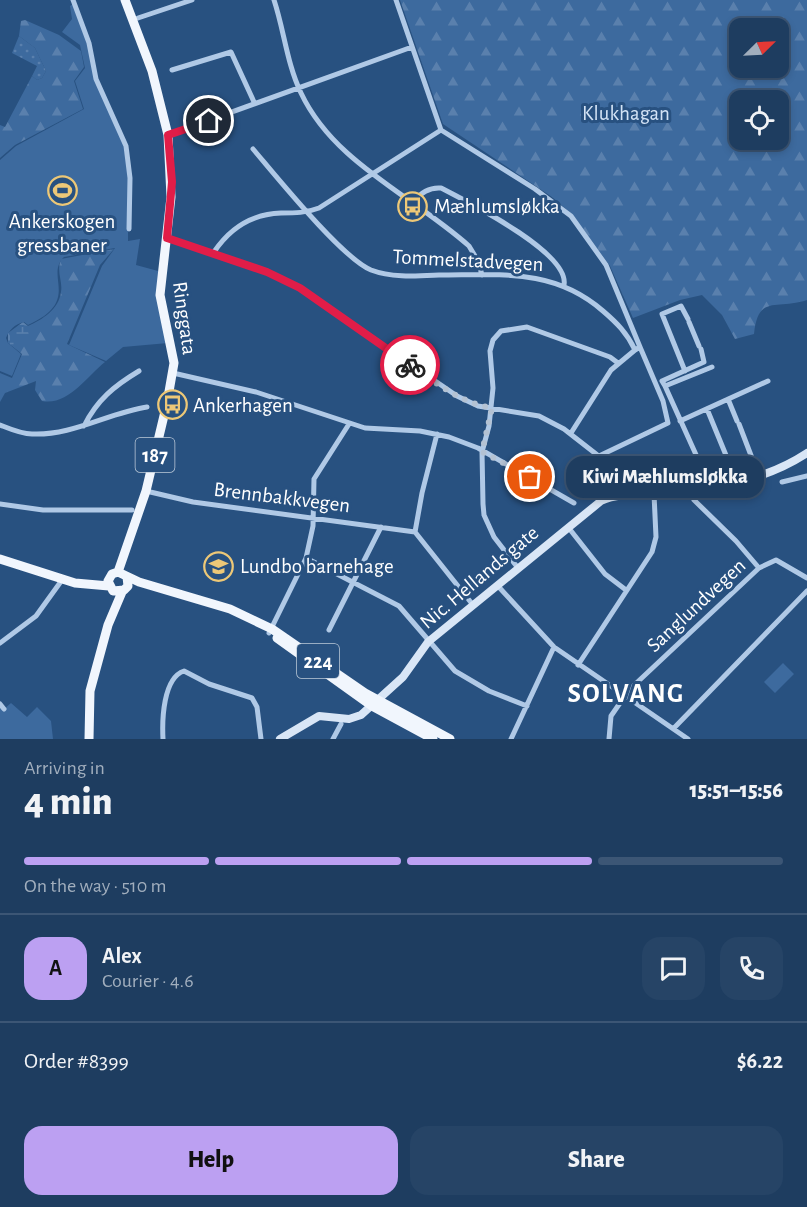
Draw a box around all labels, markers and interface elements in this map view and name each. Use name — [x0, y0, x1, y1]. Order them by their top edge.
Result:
north arrow — [729, 18, 789, 78]
map controls — [729, 18, 789, 150]
button: locate — [729, 90, 789, 150]
pin — [183, 95, 234, 146]
park label: Klukhagan — [582, 103, 670, 124]
icon: home — [192, 104, 225, 137]
sports icon: Ankerskogen gressbaner — [46, 174, 78, 206]
bus stop icon: Mæhlumsløkka — [397, 190, 429, 222]
place label: Mæhlumsløkka — [434, 196, 560, 217]
place label: Ankerskogen gressbaner — [9, 211, 115, 256]
street label: Tommelstadvegen — [392, 246, 544, 275]
street label: Ringgata — [169, 280, 200, 356]
courier — [380, 335, 440, 395]
icon: bike — [394, 349, 427, 382]
bus stop icon: Ankerhagen — [156, 389, 188, 421]
place label: Ankerhagen — [193, 395, 293, 416]
road number: 187 — [136, 438, 174, 472]
pin — [504, 451, 555, 502]
callout: Kiwi Mæhlumsløkka — [566, 456, 764, 498]
icon: bag — [513, 460, 546, 493]
text: Kiwi Mæhlumsløkka — [582, 467, 748, 487]
street label: Brennbakkvegen — [212, 479, 351, 516]
street label: Nic. Hellands gate — [416, 522, 543, 633]
school or university icon: Lundbo barnehage — [203, 550, 235, 582]
street label: Sanglundvegen — [643, 555, 750, 656]
place label: Lundbo barnehage — [240, 556, 394, 577]
road number: 224 — [297, 644, 339, 678]
district label: SOLVANG — [567, 680, 685, 707]
text: Arriving in — [24, 758, 105, 778]
text: 15:51–15:56 — [689, 779, 783, 801]
text: 4 min — [24, 783, 113, 822]
text: On the way · 510 m — [24, 876, 167, 896]
button: chat — [642, 937, 705, 1000]
button: phone — [720, 937, 783, 1000]
text: Alex — [102, 945, 142, 967]
text: A — [49, 957, 62, 979]
text: Courier · 4.6 — [102, 971, 194, 991]
text: Order #8399 — [24, 1050, 129, 1072]
text: $6.22 — [737, 1050, 783, 1072]
button: Help — [24, 1126, 398, 1195]
button: Share — [410, 1126, 783, 1195]

